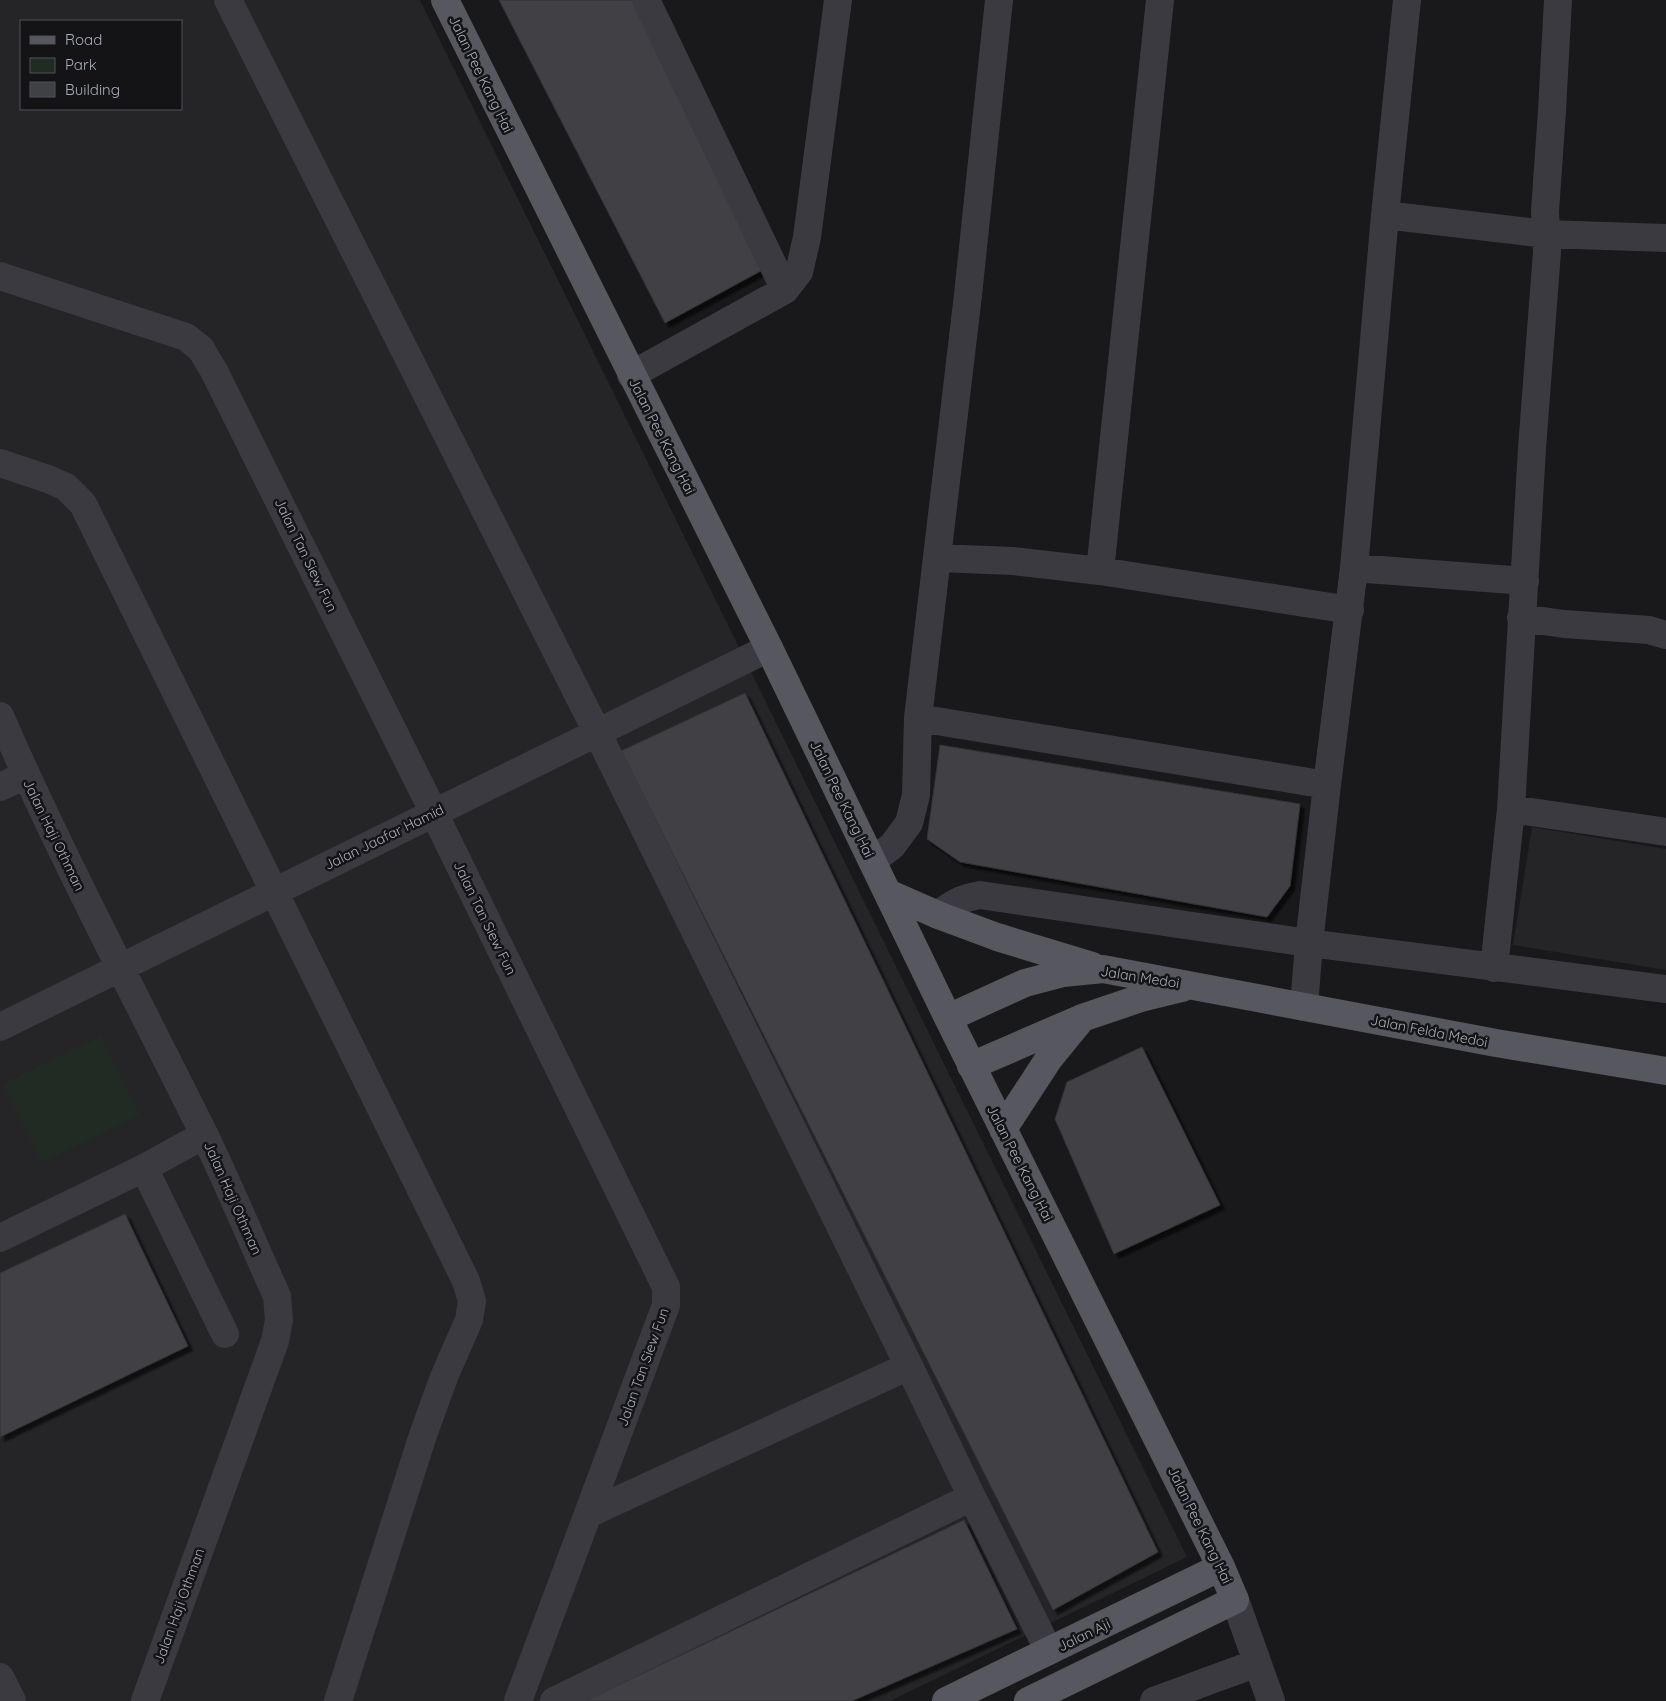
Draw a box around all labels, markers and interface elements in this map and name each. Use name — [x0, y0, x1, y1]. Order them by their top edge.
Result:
street label: Jalan Pee Kang Hai — [445, 12, 517, 136]
legend — [20, 20, 182, 110]
text: Road — [65, 30, 102, 49]
text: Park — [65, 55, 97, 74]
text: Building — [65, 80, 120, 99]
street label: Jalan Pee Kang Hai — [625, 375, 699, 497]
street label: Jalan Tan Siew Fun — [271, 495, 341, 615]
street label: Jalan Pee Kang Hai — [806, 737, 878, 861]
street label: Jalan Haji Othman — [19, 776, 89, 894]
street label: Jalan Jaafar Hamid — [321, 800, 447, 874]
street label: Jalan Tan Siew Fun — [450, 858, 520, 978]
street label: Jalan Medoi — [1099, 962, 1181, 992]
street label: Jalan Felda Medoi — [1369, 1011, 1489, 1051]
street label: Jalan Pee Kang Hai — [983, 1102, 1057, 1224]
street label: Jalan Haji Othman — [200, 1139, 266, 1257]
street label: Jalan Tan Siew Fun — [613, 1305, 673, 1429]
street label: Jalan Pee Kang Hai — [1164, 1463, 1236, 1587]
street label: Jalan Haji Othman — [150, 1546, 208, 1666]
street label: Jalan Aji — [1055, 1615, 1113, 1655]

